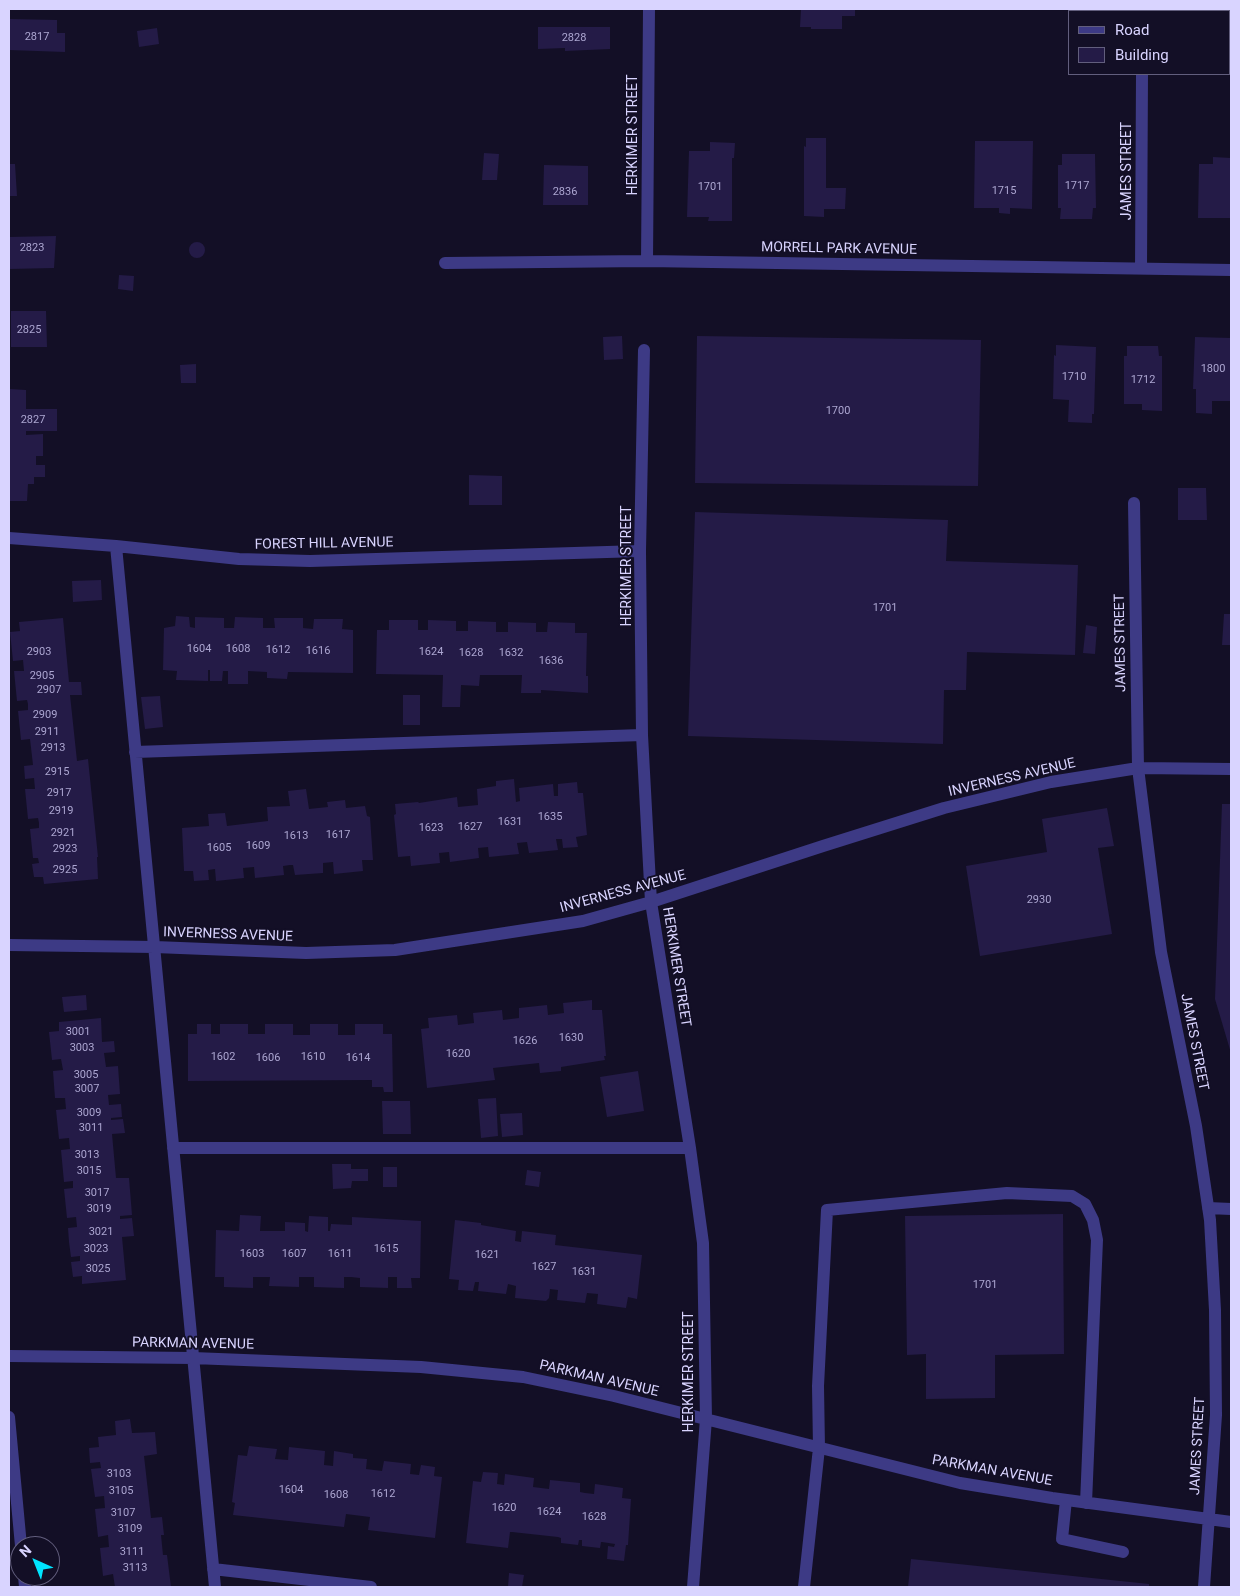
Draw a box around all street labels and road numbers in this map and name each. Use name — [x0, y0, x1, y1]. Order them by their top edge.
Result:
street label: HERKIMER STREET — [625, 74, 641, 196]
street label: JAMES STREET — [1119, 122, 1135, 220]
street label: MORRELL PARK AVENUE — [761, 239, 917, 259]
street label: HERKIMER STREET — [619, 505, 635, 627]
street label: FOREST HILL AVENUE — [254, 534, 394, 554]
street label: JAMES STREET — [1112, 594, 1130, 692]
street label: INVERNESS AVENUE — [947, 755, 1077, 801]
street label: INVERNESS AVENUE — [558, 867, 688, 917]
street label: HERKIMER STREET — [658, 906, 694, 1028]
street label: INVERNESS AVENUE — [163, 924, 293, 946]
street label: JAMES STREET — [1176, 992, 1212, 1092]
street label: HERKIMER STREET — [681, 1311, 697, 1433]
street label: PARKMAN AVENUE — [132, 1335, 254, 1353]
street label: PARKMAN AVENUE — [538, 1357, 660, 1401]
street label: JAMES STREET — [1187, 1396, 1209, 1496]
street label: PARKMAN AVENUE — [931, 1452, 1053, 1490]

